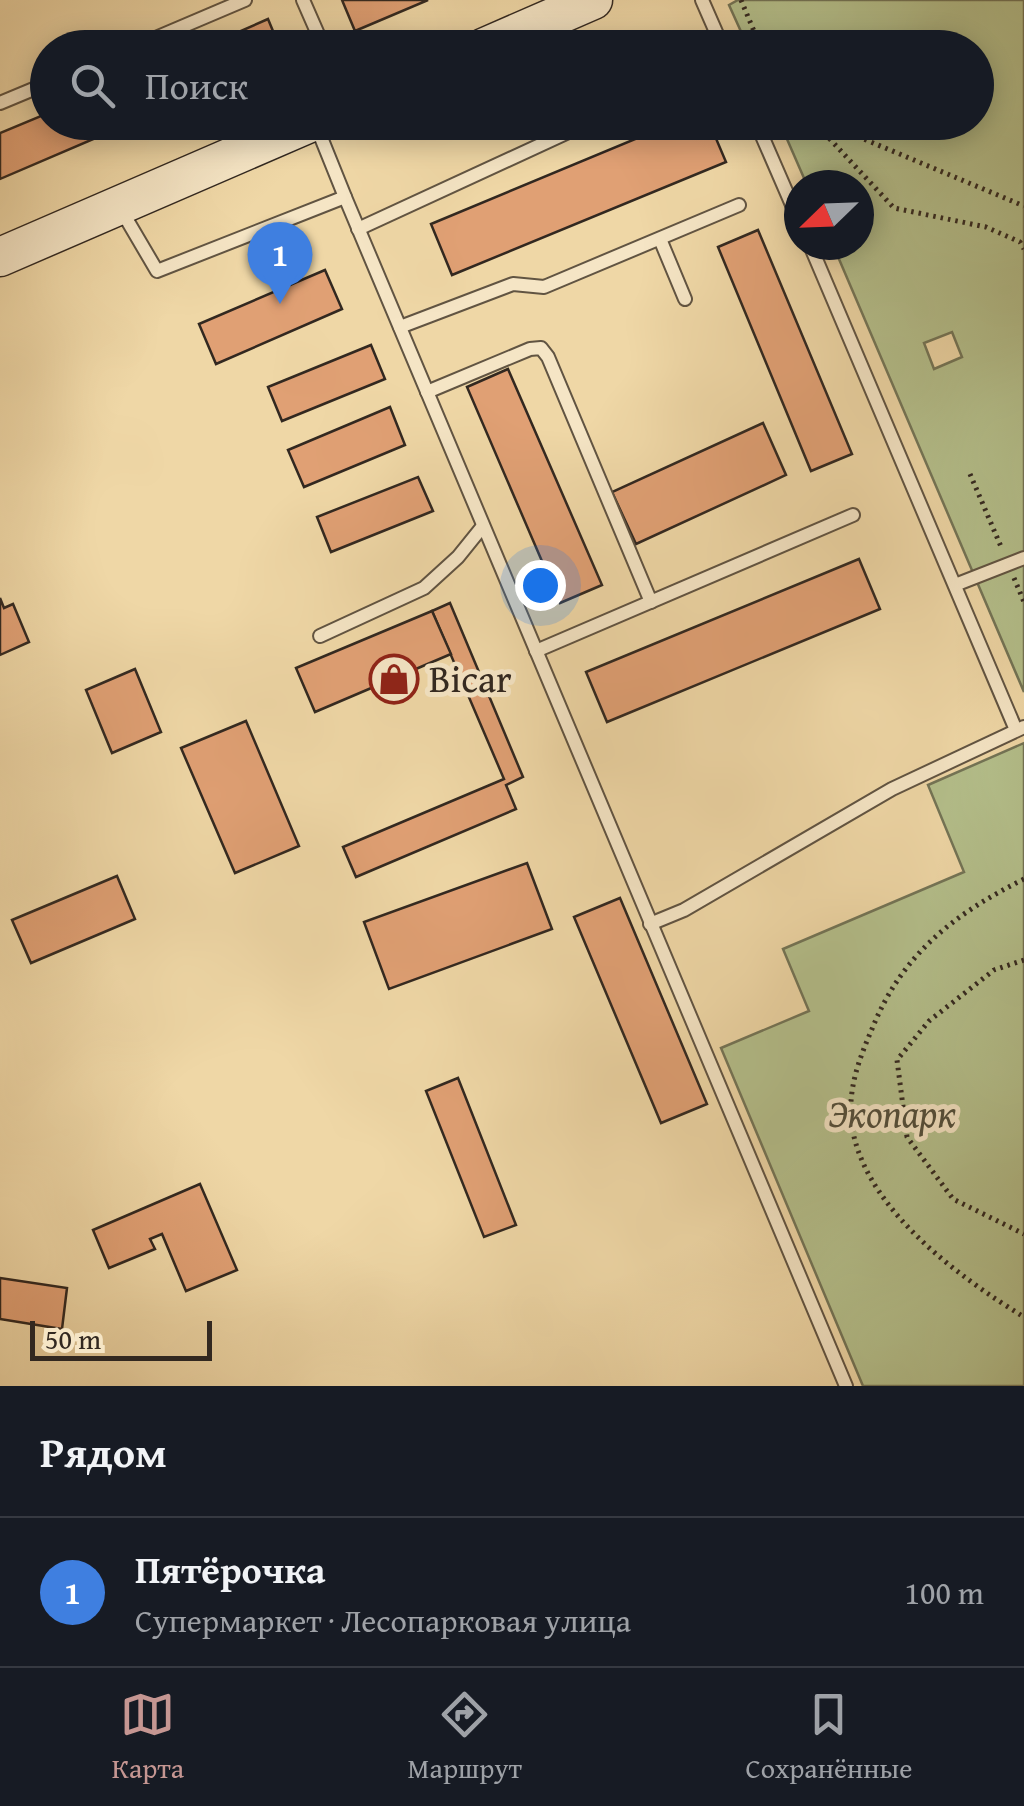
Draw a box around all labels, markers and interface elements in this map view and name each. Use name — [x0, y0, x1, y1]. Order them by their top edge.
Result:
search box — [30, 30, 994, 140]
text: Поиск — [145, 57, 248, 113]
icon: search — [65, 58, 120, 113]
north arrow — [784, 170, 874, 260]
pin: 1 — [248, 222, 312, 304]
your location — [515, 560, 566, 611]
place label: Bicar — [429, 650, 512, 706]
shop icon: Bicar — [368, 653, 420, 705]
park label: Экопарк — [828, 1085, 956, 1141]
scale bar — [30, 1316, 212, 1360]
text: 50 m — [45, 1318, 101, 1359]
text: Рядом — [40, 1421, 167, 1482]
text: Пятёрочка — [135, 1541, 325, 1597]
text: 1 — [64, 1569, 81, 1616]
text: 100 m — [905, 1569, 984, 1616]
text: Супермаркет · Лесопарковая улица — [135, 1597, 631, 1644]
tab: Карта — [112, 1687, 184, 1788]
tab: Маршрут — [408, 1687, 522, 1788]
tab: Сохранённые — [745, 1687, 912, 1788]

